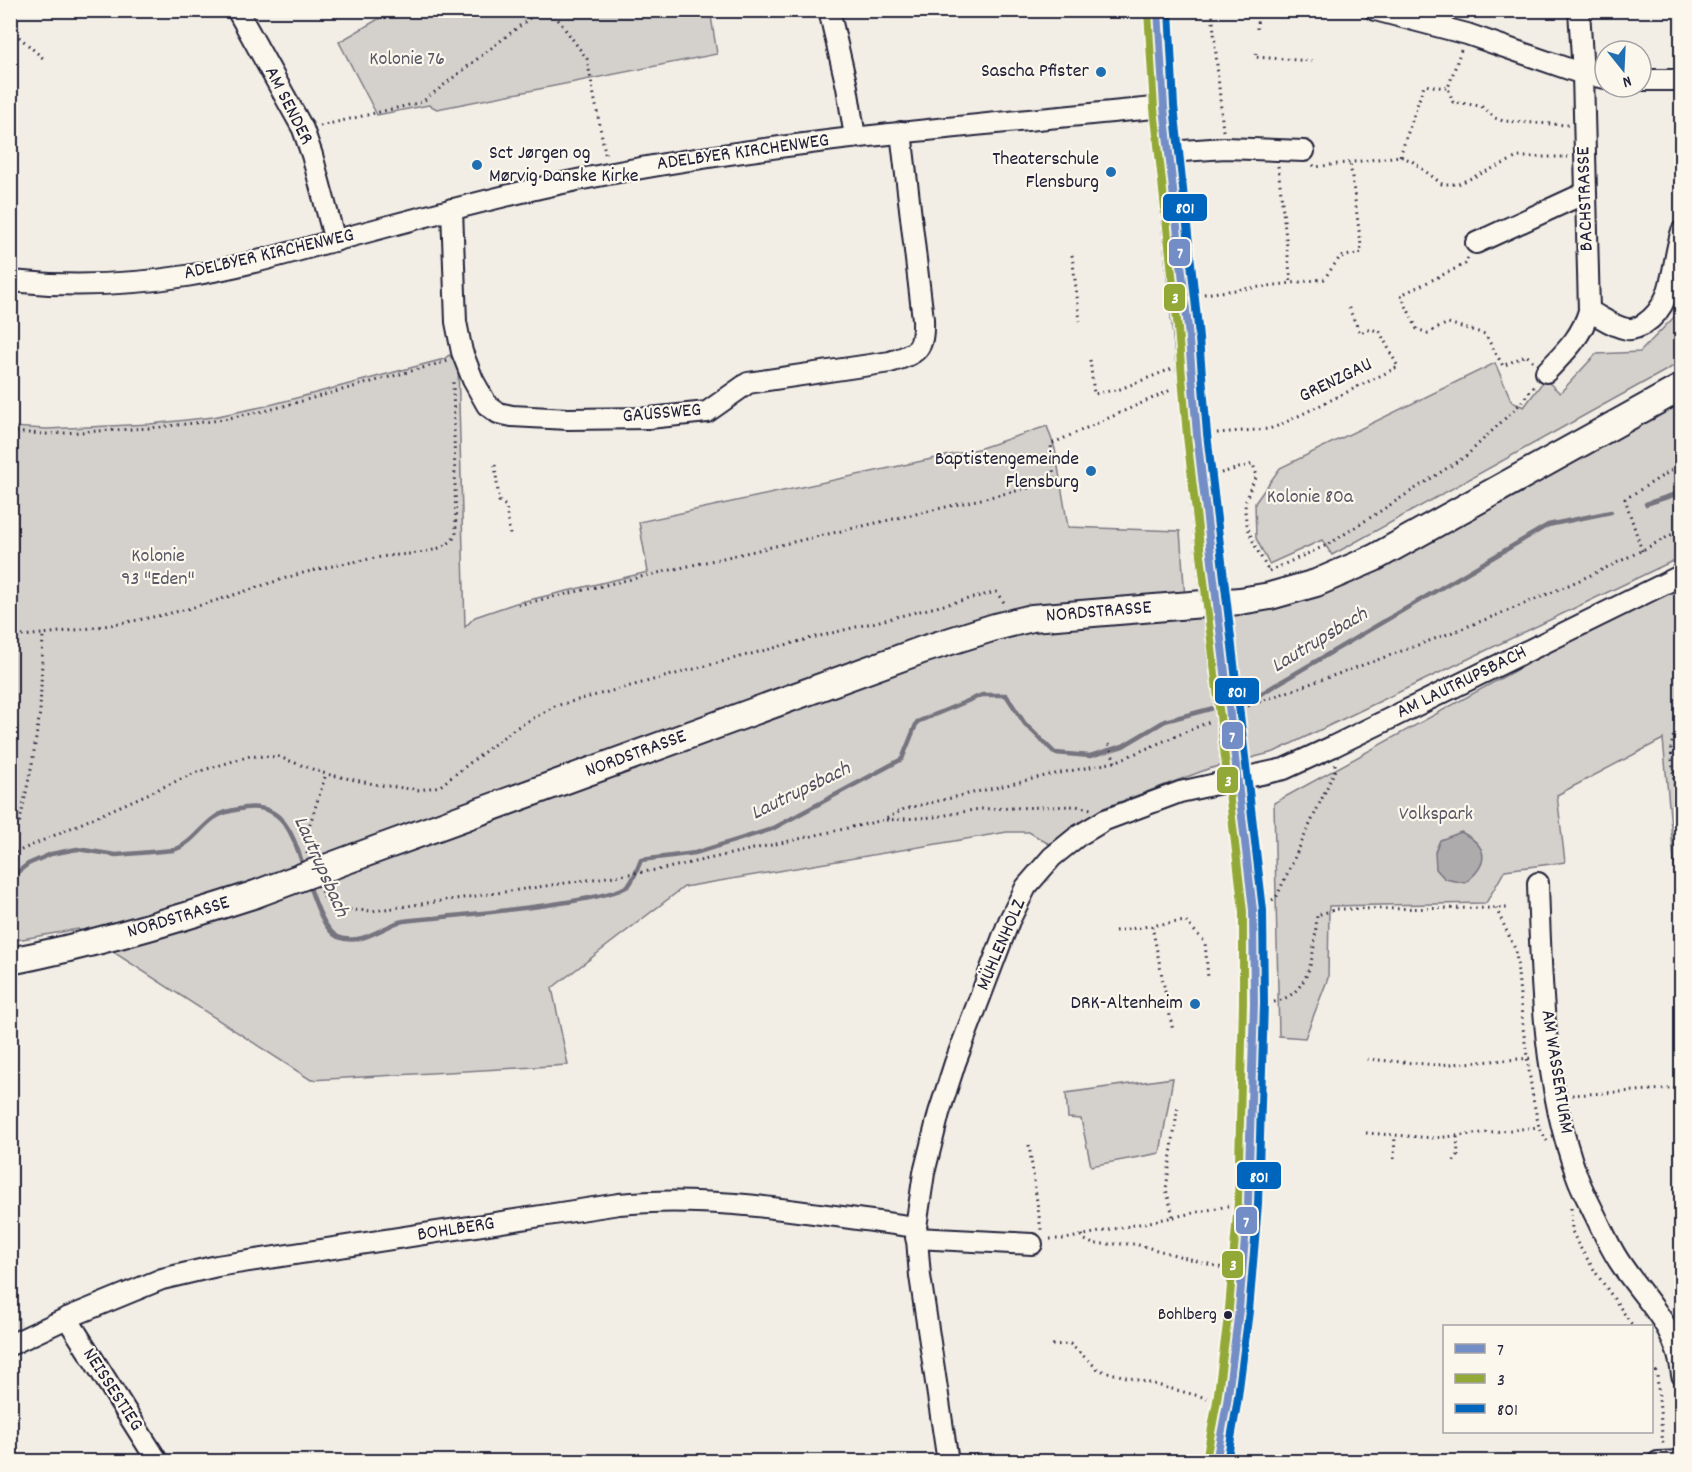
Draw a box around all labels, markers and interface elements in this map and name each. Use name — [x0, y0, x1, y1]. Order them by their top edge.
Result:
north arrow — [1593, 39, 1653, 99]
park label: Kolonie 76 — [369, 46, 445, 74]
place label: Sascha Pfister — [981, 58, 1090, 86]
street label: AM SENDER — [256, 62, 320, 150]
marker: Sascha Pfister — [1094, 65, 1108, 79]
text: N — [1619, 69, 1634, 93]
street label: ADELBYER KIRCHENWEG — [655, 127, 831, 179]
place label: Sct Jørgen og Mørvig Danske Kirke — [489, 140, 639, 191]
place label: Theaterschule Flensburg — [992, 146, 1099, 197]
street label: BACHSTRASSE — [1570, 146, 1602, 252]
marker: Sct Jørgen og Mørvig Danske Kirke — [470, 158, 484, 172]
marker: Theaterschule Flensburg — [1104, 165, 1118, 179]
line badge: 801 — [1162, 193, 1208, 222]
text: 801 — [1176, 198, 1194, 221]
street label: ADELBYER KIRCHENWEG — [181, 222, 357, 288]
line badge: 7 — [1168, 238, 1191, 267]
text: 7 — [1177, 243, 1183, 266]
line badge: 3 — [1163, 283, 1186, 312]
text: 3 — [1171, 288, 1179, 311]
street label: GRENZGAU — [1295, 351, 1377, 411]
street label: GAUSSWEG — [621, 397, 703, 431]
place label: Baptistengemeinde Flensburg — [935, 446, 1079, 497]
marker: Baptistengemeinde Flensburg — [1084, 464, 1098, 478]
park label: Kolonie 80a — [1267, 484, 1354, 512]
park label: Kolonie 93 "Eden" — [121, 543, 195, 594]
street label: NORDSTRASSE — [1045, 594, 1153, 631]
water label: Lautrupsbach — [1266, 600, 1375, 682]
street label: AM LAUTRUPSBACH — [1392, 639, 1532, 727]
line badge: 801 — [1214, 677, 1260, 705]
text: 801 — [1228, 682, 1246, 705]
line badge: 7 — [1221, 721, 1244, 750]
street label: NORDSTRASSE — [582, 723, 690, 786]
text: 7 — [1229, 727, 1235, 750]
water label: Lautrupsbach — [746, 754, 857, 829]
line badge: 3 — [1216, 766, 1239, 794]
text: 3 — [1224, 771, 1232, 794]
park label: Volkspark — [1399, 801, 1473, 829]
water label: Lautrupsbach — [284, 812, 356, 924]
street label: NORDSTRASSE — [124, 889, 233, 947]
street label: MÜHLENHOLZ — [970, 895, 1034, 995]
place label: DRK-Altenheim — [1070, 990, 1183, 1018]
marker: DRK-Altenheim — [1188, 997, 1202, 1011]
street label: AM WASSERTURM — [1532, 1008, 1580, 1136]
line badge: 801 — [1236, 1161, 1282, 1190]
text: 801 — [1250, 1167, 1268, 1190]
line badge: 7 — [1235, 1206, 1258, 1235]
street label: BOHLBERG — [415, 1210, 497, 1250]
text: 7 — [1243, 1212, 1249, 1235]
line badge: 3 — [1221, 1250, 1244, 1279]
text: 3 — [1229, 1255, 1237, 1278]
place label: Bohlberg — [1158, 1303, 1217, 1328]
marker: Bohlberg — [1222, 1309, 1234, 1321]
legend — [1443, 1325, 1653, 1433]
text: 7 — [1497, 1339, 1504, 1364]
street label: NEISSESTIEG — [75, 1343, 149, 1437]
text: 3 — [1497, 1369, 1505, 1394]
text: 801 — [1497, 1399, 1518, 1424]

